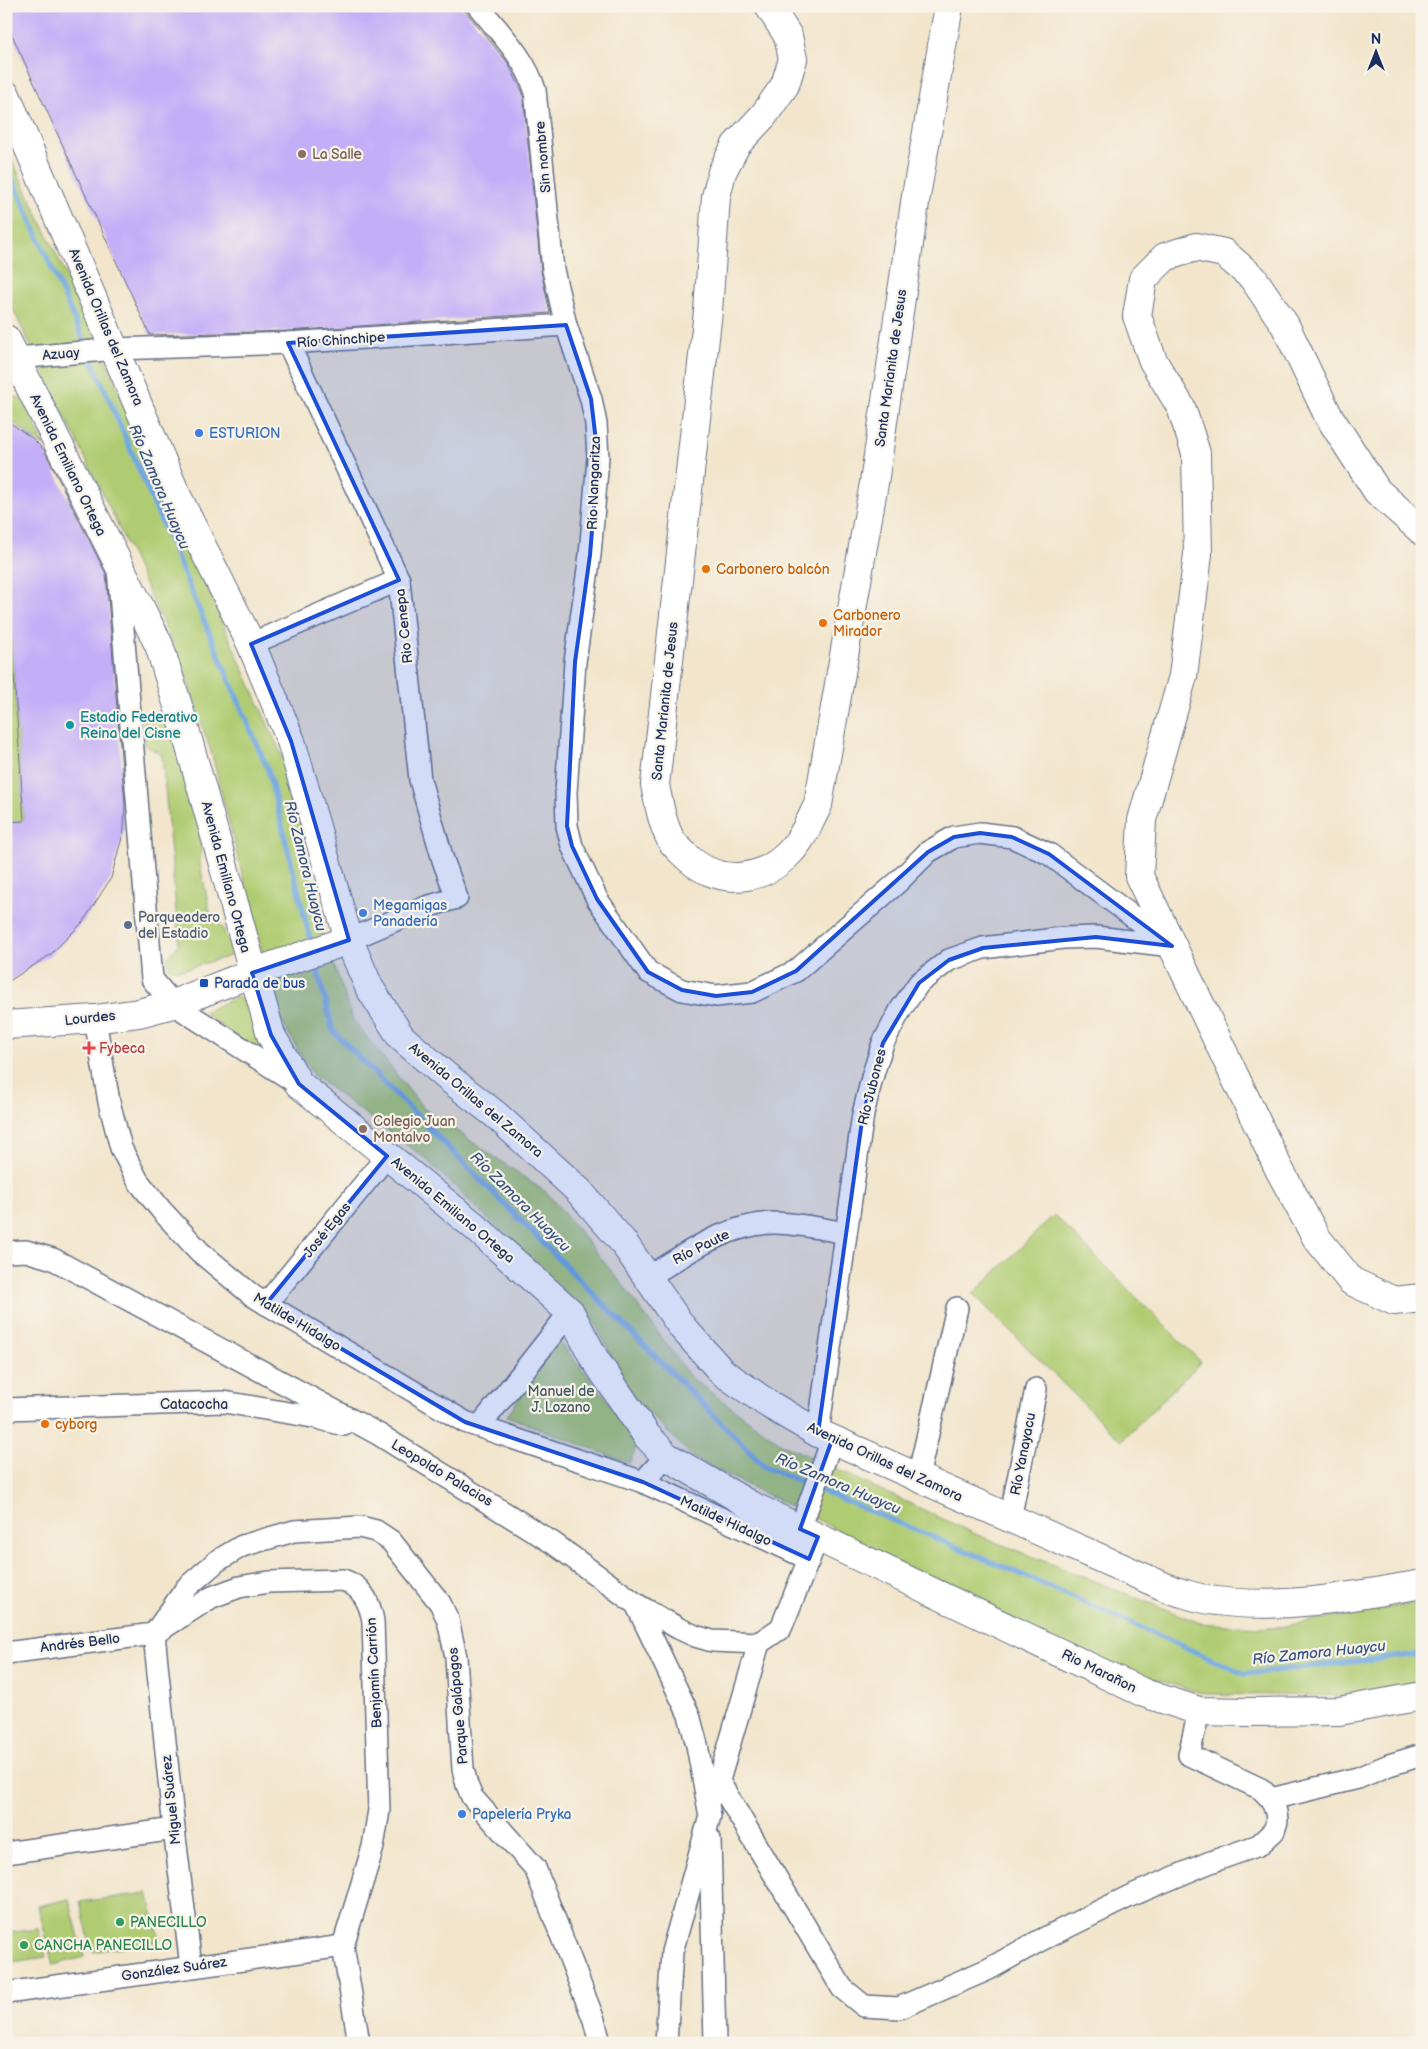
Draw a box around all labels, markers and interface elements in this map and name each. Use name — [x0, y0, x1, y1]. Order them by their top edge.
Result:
north arrow — [1350, 28, 1400, 78]
text: N — [1371, 31, 1381, 48]
street label: Sin nombre — [531, 120, 555, 194]
place label: La Salle — [312, 146, 362, 163]
marker: La Salle — [296, 148, 308, 160]
street label: Avenida Orillas del Zamora — [65, 246, 147, 408]
street label: Santa Marianita de Jesus — [872, 288, 911, 448]
street label: Río Chinchipe — [296, 328, 386, 352]
street label: Azuay — [42, 344, 81, 364]
street label: Avenida Emiliano Ortega — [26, 391, 110, 539]
water label: Río Zamora Huaycu — [124, 422, 194, 553]
place label: ESTURION — [209, 425, 281, 442]
marker: ESTURION — [193, 427, 205, 439]
street label: Rio Nangaritza — [584, 435, 604, 530]
place label: Carbonero balcón — [716, 561, 830, 578]
marker: Carbonero balcón — [700, 563, 712, 575]
street label: Rio Cenepa — [392, 588, 416, 664]
place label: Carbonero Mirador — [833, 607, 901, 640]
marker: Carbonero Mirador — [817, 617, 829, 629]
street label: Santa Marianita de Jesus — [648, 621, 682, 781]
place label: Estadio Federativo Reina del Cisne — [80, 709, 198, 742]
marker: Estadio Federativo Reina del Cisne — [64, 719, 76, 731]
street label: Avenida Emiliano Ortega — [198, 799, 254, 955]
water label: Río Zamora Huaycu — [280, 799, 331, 934]
place label: Megamigas Panadería — [373, 897, 447, 930]
marker: Megamigas Panadería — [357, 907, 369, 919]
place label: Parqueadero del Estadio — [138, 909, 220, 942]
marker: Parqueadero del Estadio — [122, 919, 134, 931]
place label: Parada de bus — [214, 975, 305, 992]
marker: Parada de bus — [198, 977, 210, 989]
street label: Lourdes — [64, 1007, 116, 1029]
street label: Avenida Orillas del Zamora — [406, 1039, 547, 1161]
place label: Fybeca — [99, 1040, 145, 1057]
marker: Fybeca — [83, 1042, 95, 1054]
street label: Río Jubones — [854, 1047, 890, 1127]
place label: Colegio Juan Montalvo — [373, 1113, 456, 1146]
marker: Colegio Juan Montalvo — [357, 1123, 369, 1135]
water label: Río Zamora Huaycu — [466, 1148, 575, 1257]
street label: Avenida Emiliano Ortega — [388, 1153, 518, 1267]
street label: José Egas — [300, 1199, 355, 1261]
street label: Río Paute — [670, 1226, 732, 1268]
street label: Matilde Hidalgo — [250, 1289, 344, 1355]
park label: Manuel de J. Lozano — [527, 1383, 595, 1416]
street label: Catacocha — [160, 1396, 228, 1413]
street label: Río Yanayacu — [1007, 1411, 1039, 1497]
place label: cyborg — [55, 1416, 97, 1433]
marker: cyborg — [39, 1418, 51, 1430]
street label: Avenida Orillas del Zamora — [805, 1418, 966, 1506]
street label: Leopoldo Palacios — [388, 1436, 496, 1510]
water label: Río Zamora Huaycu — [773, 1449, 904, 1519]
street label: Matilde Hidalgo — [677, 1492, 775, 1550]
street label: Benjamín Carrión — [363, 1617, 385, 1729]
street label: Andrés Bello — [39, 1630, 121, 1656]
water label: Río Zamora Huaycu — [1251, 1636, 1387, 1669]
street label: Rio Marañon — [1059, 1646, 1139, 1697]
street label: Parque Galápagos — [444, 1647, 472, 1765]
street label: Miguel Suárez — [158, 1754, 184, 1846]
place label: Papelería Pryka — [472, 1806, 572, 1823]
marker: Papelería Pryka — [456, 1808, 468, 1820]
place label: PANECILLO — [130, 1914, 207, 1931]
marker: PANECILLO — [114, 1916, 126, 1928]
place label: CANCHA PANECILLO — [34, 1937, 173, 1954]
marker: CANCHA PANECILLO — [18, 1939, 30, 1951]
street label: González Suárez — [120, 1953, 228, 1985]

